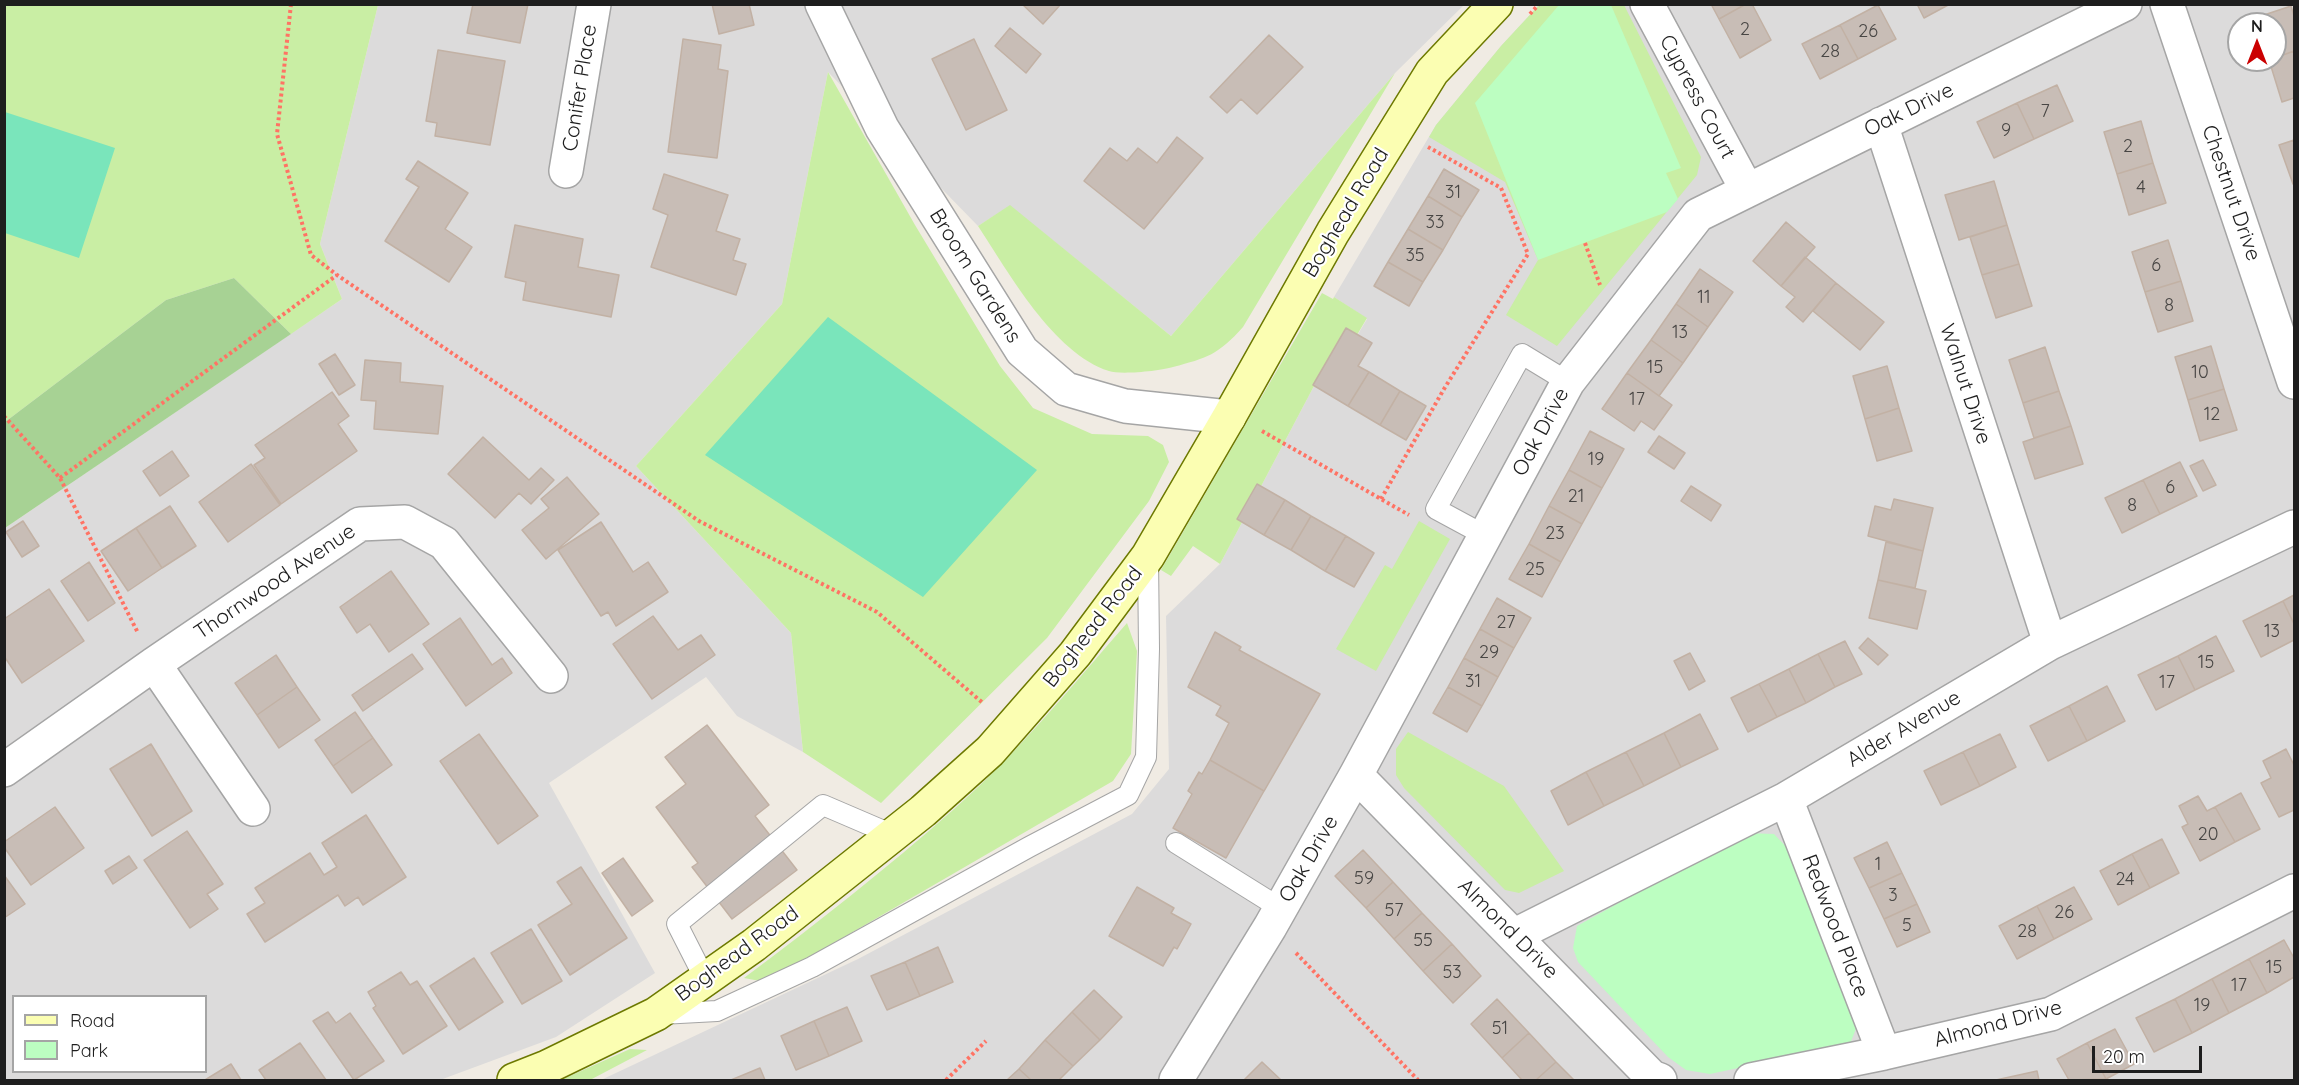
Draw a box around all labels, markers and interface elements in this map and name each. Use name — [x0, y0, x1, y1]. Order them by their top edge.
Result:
north arrow — [2227, 12, 2287, 72]
text: N — [2251, 16, 2263, 36]
house number: 2 — [1740, 19, 1750, 41]
house number: 26 — [1858, 21, 1878, 43]
street label: Conifer Place — [558, 23, 602, 153]
street label: Cypress Court — [1654, 31, 1740, 163]
house number: 28 — [1820, 41, 1840, 63]
street label: Oak Drive — [1860, 78, 1958, 142]
house number: 7 — [2040, 101, 2050, 123]
house number: 9 — [2001, 120, 2011, 142]
street label: Chestnut Drive — [2196, 122, 2266, 264]
house number: 2 — [2123, 136, 2133, 158]
street label: Boghead Road — [1297, 144, 1395, 282]
house number: 4 — [2136, 177, 2146, 199]
house number: 31 — [1445, 182, 1461, 204]
street label: Broom Gardens — [924, 204, 1026, 348]
house number: 33 — [1426, 212, 1444, 234]
house number: 35 — [1405, 245, 1425, 267]
house number: 6 — [2151, 255, 2161, 277]
house number: 11 — [1697, 287, 1711, 309]
house number: 8 — [2164, 295, 2174, 317]
street label: Walnut Drive — [1934, 321, 1996, 447]
house number: 13 — [1672, 322, 1688, 344]
house number: 15 — [1647, 357, 1663, 379]
house number: 10 — [2191, 362, 2209, 384]
street label: Oak Drive — [1507, 384, 1575, 480]
house number: 17 — [1629, 389, 1645, 411]
house number: 12 — [2204, 404, 2220, 426]
house number: 19 — [1588, 449, 1604, 471]
house number: 6 — [2165, 477, 2175, 499]
house number: 21 — [1568, 486, 1584, 508]
house number: 8 — [2127, 495, 2137, 517]
street label: Thornwood Avenue — [190, 519, 360, 645]
house number: 23 — [1545, 523, 1565, 545]
house number: 25 — [1525, 559, 1545, 581]
street label: Boghead Road — [1038, 561, 1148, 693]
house number: 27 — [1497, 612, 1515, 634]
house number: 13 — [2264, 621, 2280, 643]
house number: 29 — [1479, 642, 1499, 664]
house number: 15 — [2198, 652, 2214, 674]
house number: 31 — [1465, 671, 1481, 693]
house number: 17 — [2159, 672, 2175, 694]
street label: Alder Avenue — [1842, 685, 1966, 773]
street label: Oak Drive — [1274, 811, 1344, 907]
house number: 20 — [2198, 824, 2218, 846]
street label: Redwood Place — [1796, 851, 1874, 1001]
house number: 1 — [1875, 854, 1881, 876]
house number: 59 — [1354, 868, 1374, 890]
house number: 24 — [2115, 869, 2135, 891]
street label: Almond Drive — [1453, 874, 1563, 984]
house number: 3 — [1888, 885, 1898, 907]
house number: 57 — [1384, 900, 1404, 922]
street label: Boghead Road — [670, 901, 804, 1007]
house number: 26 — [2054, 902, 2074, 924]
house number: 5 — [1902, 915, 1912, 937]
house number: 28 — [2017, 921, 2037, 943]
house number: 55 — [1413, 930, 1433, 952]
house number: 15 — [2266, 957, 2282, 979]
house number: 53 — [1442, 962, 1462, 984]
house number: 17 — [2231, 975, 2247, 997]
legend — [12, 995, 207, 1073]
street label: Almond Drive — [1931, 995, 2065, 1053]
house number: 19 — [2194, 995, 2210, 1017]
text: Road — [70, 1009, 115, 1032]
house number: 51 — [1492, 1018, 1508, 1040]
scale bar — [2095, 1034, 2204, 1072]
text: Park — [70, 1039, 108, 1062]
text: 20 m — [2103, 1045, 2145, 1068]

